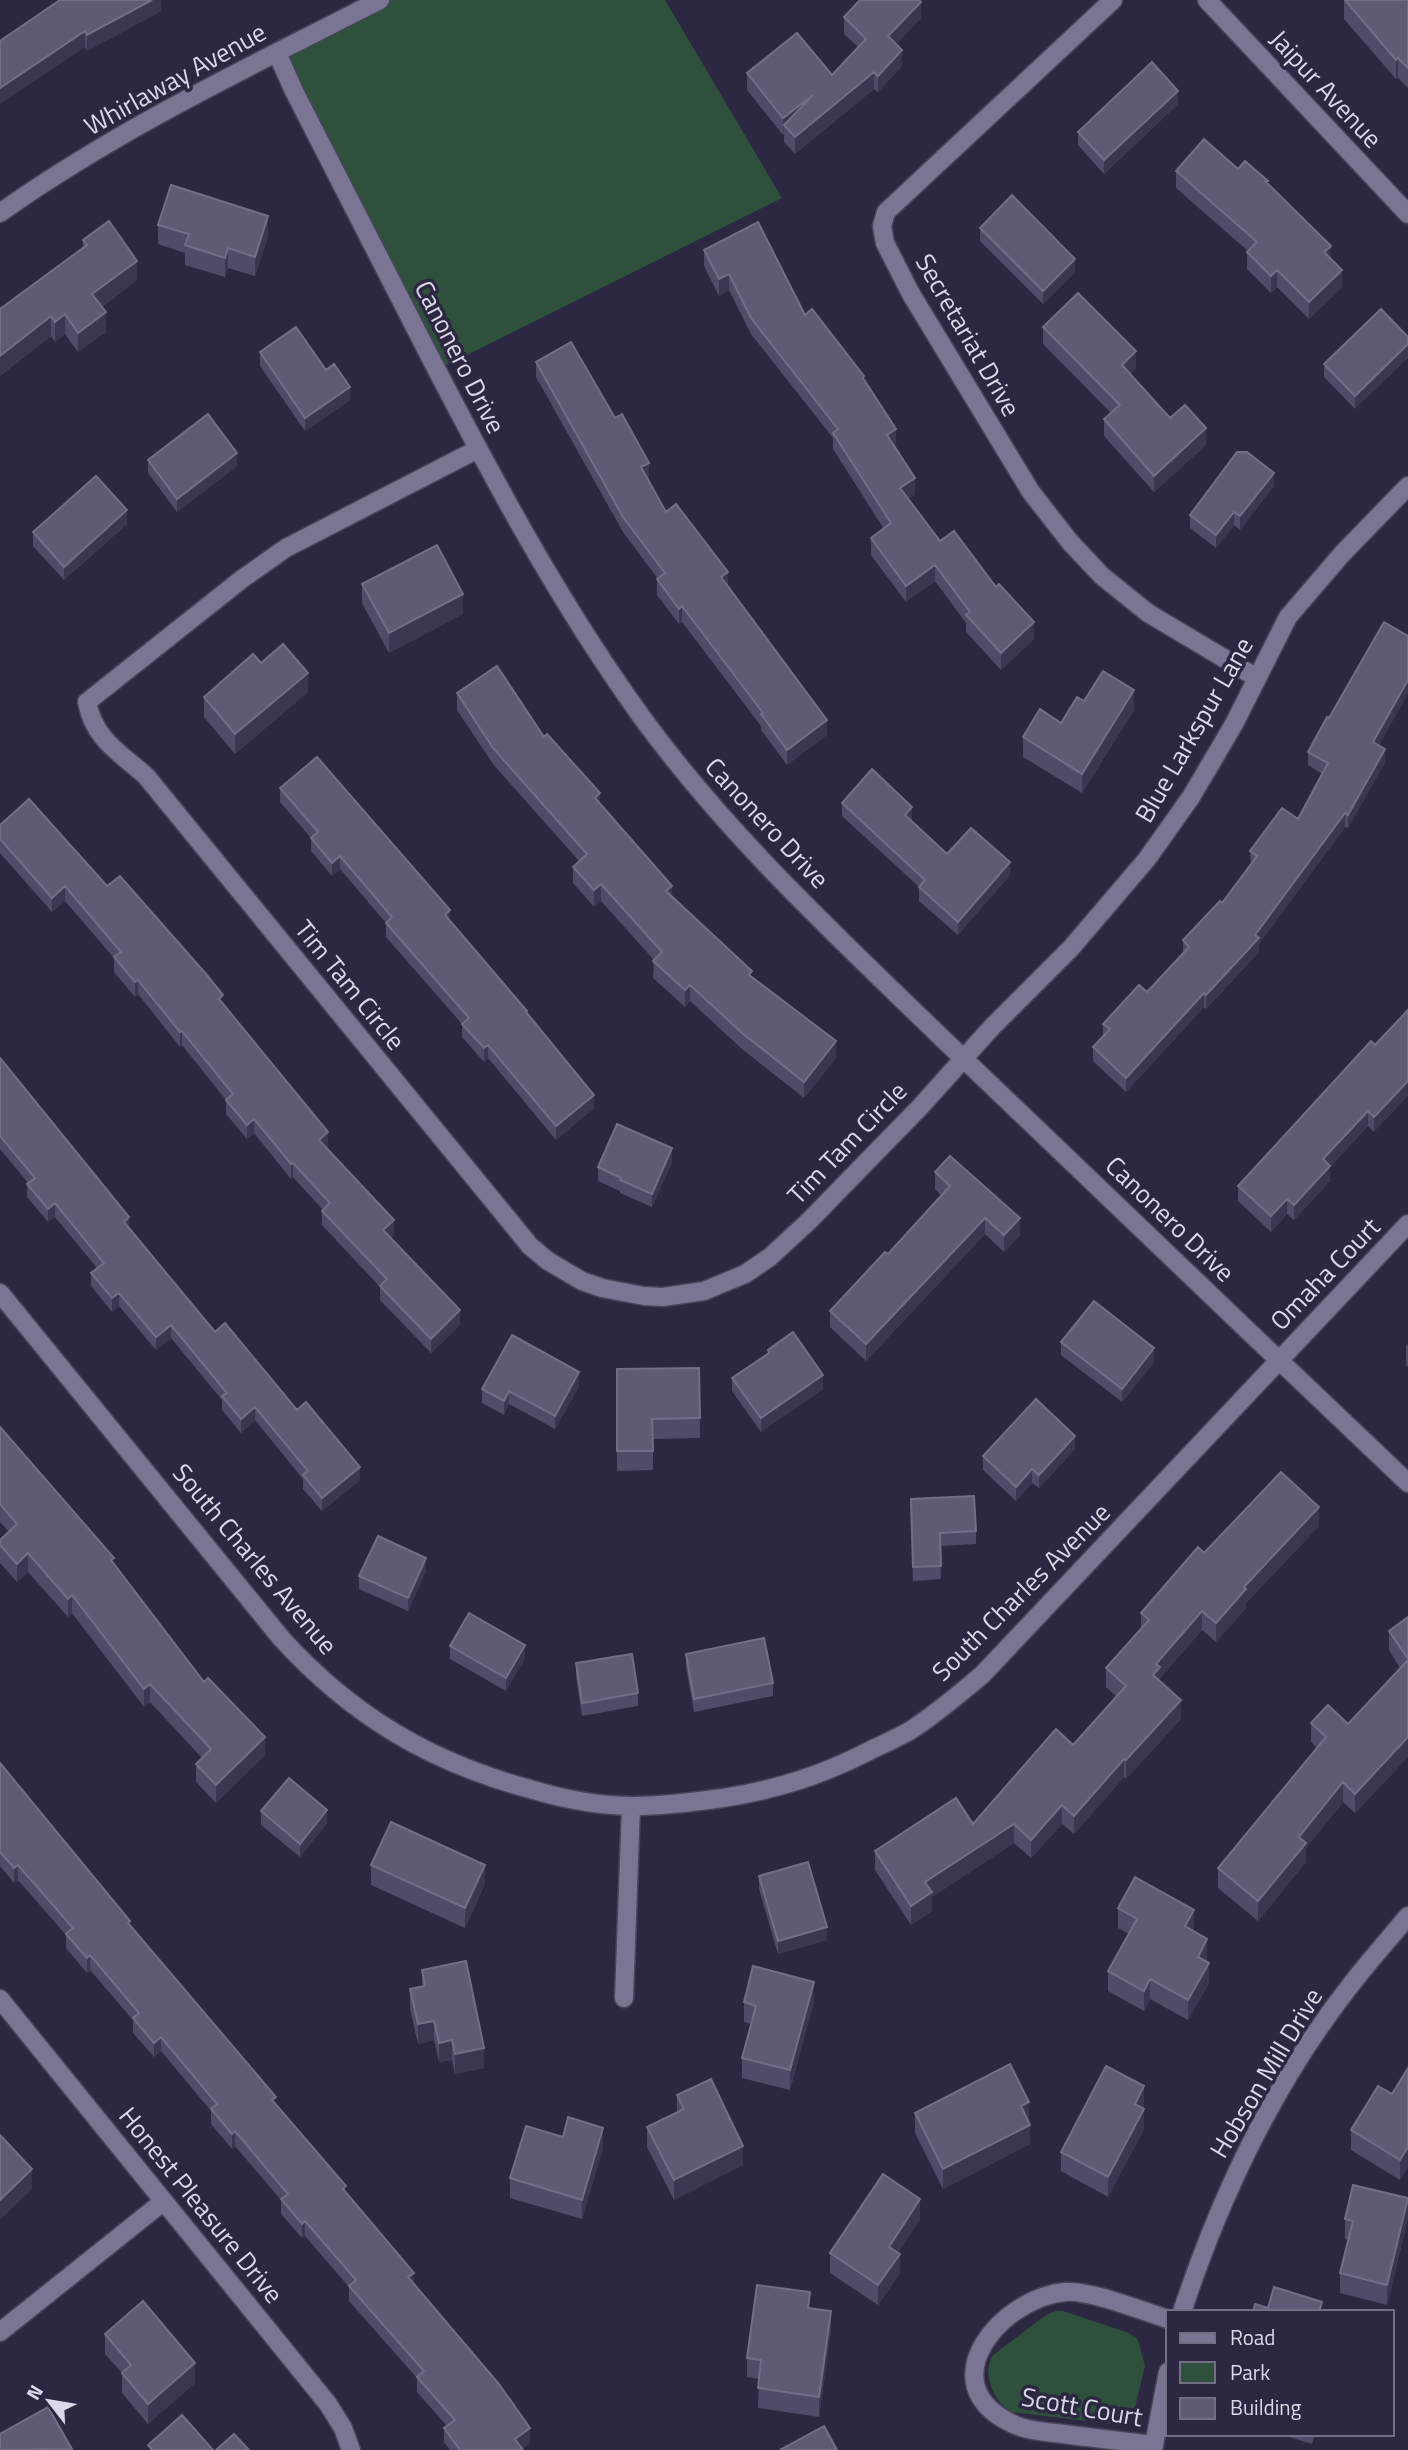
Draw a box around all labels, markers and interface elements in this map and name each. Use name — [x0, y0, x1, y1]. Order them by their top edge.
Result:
street label: Whirlaway Avenue — [77, 12, 273, 145]
street label: Jaipur Avenue — [1261, 21, 1392, 157]
street label: Secretariat Drive — [906, 246, 1031, 423]
street label: Canonero Drive — [405, 274, 516, 440]
street label: Blue Larkspur Lane — [1125, 630, 1263, 830]
street label: Canonero Drive — [696, 748, 839, 897]
street label: Tim Tam Circle — [286, 911, 415, 1058]
street label: Tim Tam Circle — [778, 1072, 915, 1213]
street label: Canonero Drive — [1097, 1147, 1244, 1291]
street label: Omaha Court — [1261, 1208, 1389, 1339]
street label: South Charles Avenue — [164, 1455, 347, 1663]
street label: South Charles Avenue — [922, 1493, 1119, 1690]
street label: Hobson Mill Drive — [1199, 1980, 1332, 2165]
street label: Honest Pleasure Drive — [110, 2098, 293, 2311]
legend — [1166, 2310, 1394, 2436]
text: Road — [1230, 2321, 1275, 2353]
text: Park — [1230, 2356, 1270, 2388]
north arrow — [14, 2366, 84, 2436]
street label: Scott Court — [1018, 2377, 1146, 2436]
text: N — [18, 2379, 50, 2405]
text: Building — [1230, 2391, 1302, 2423]

